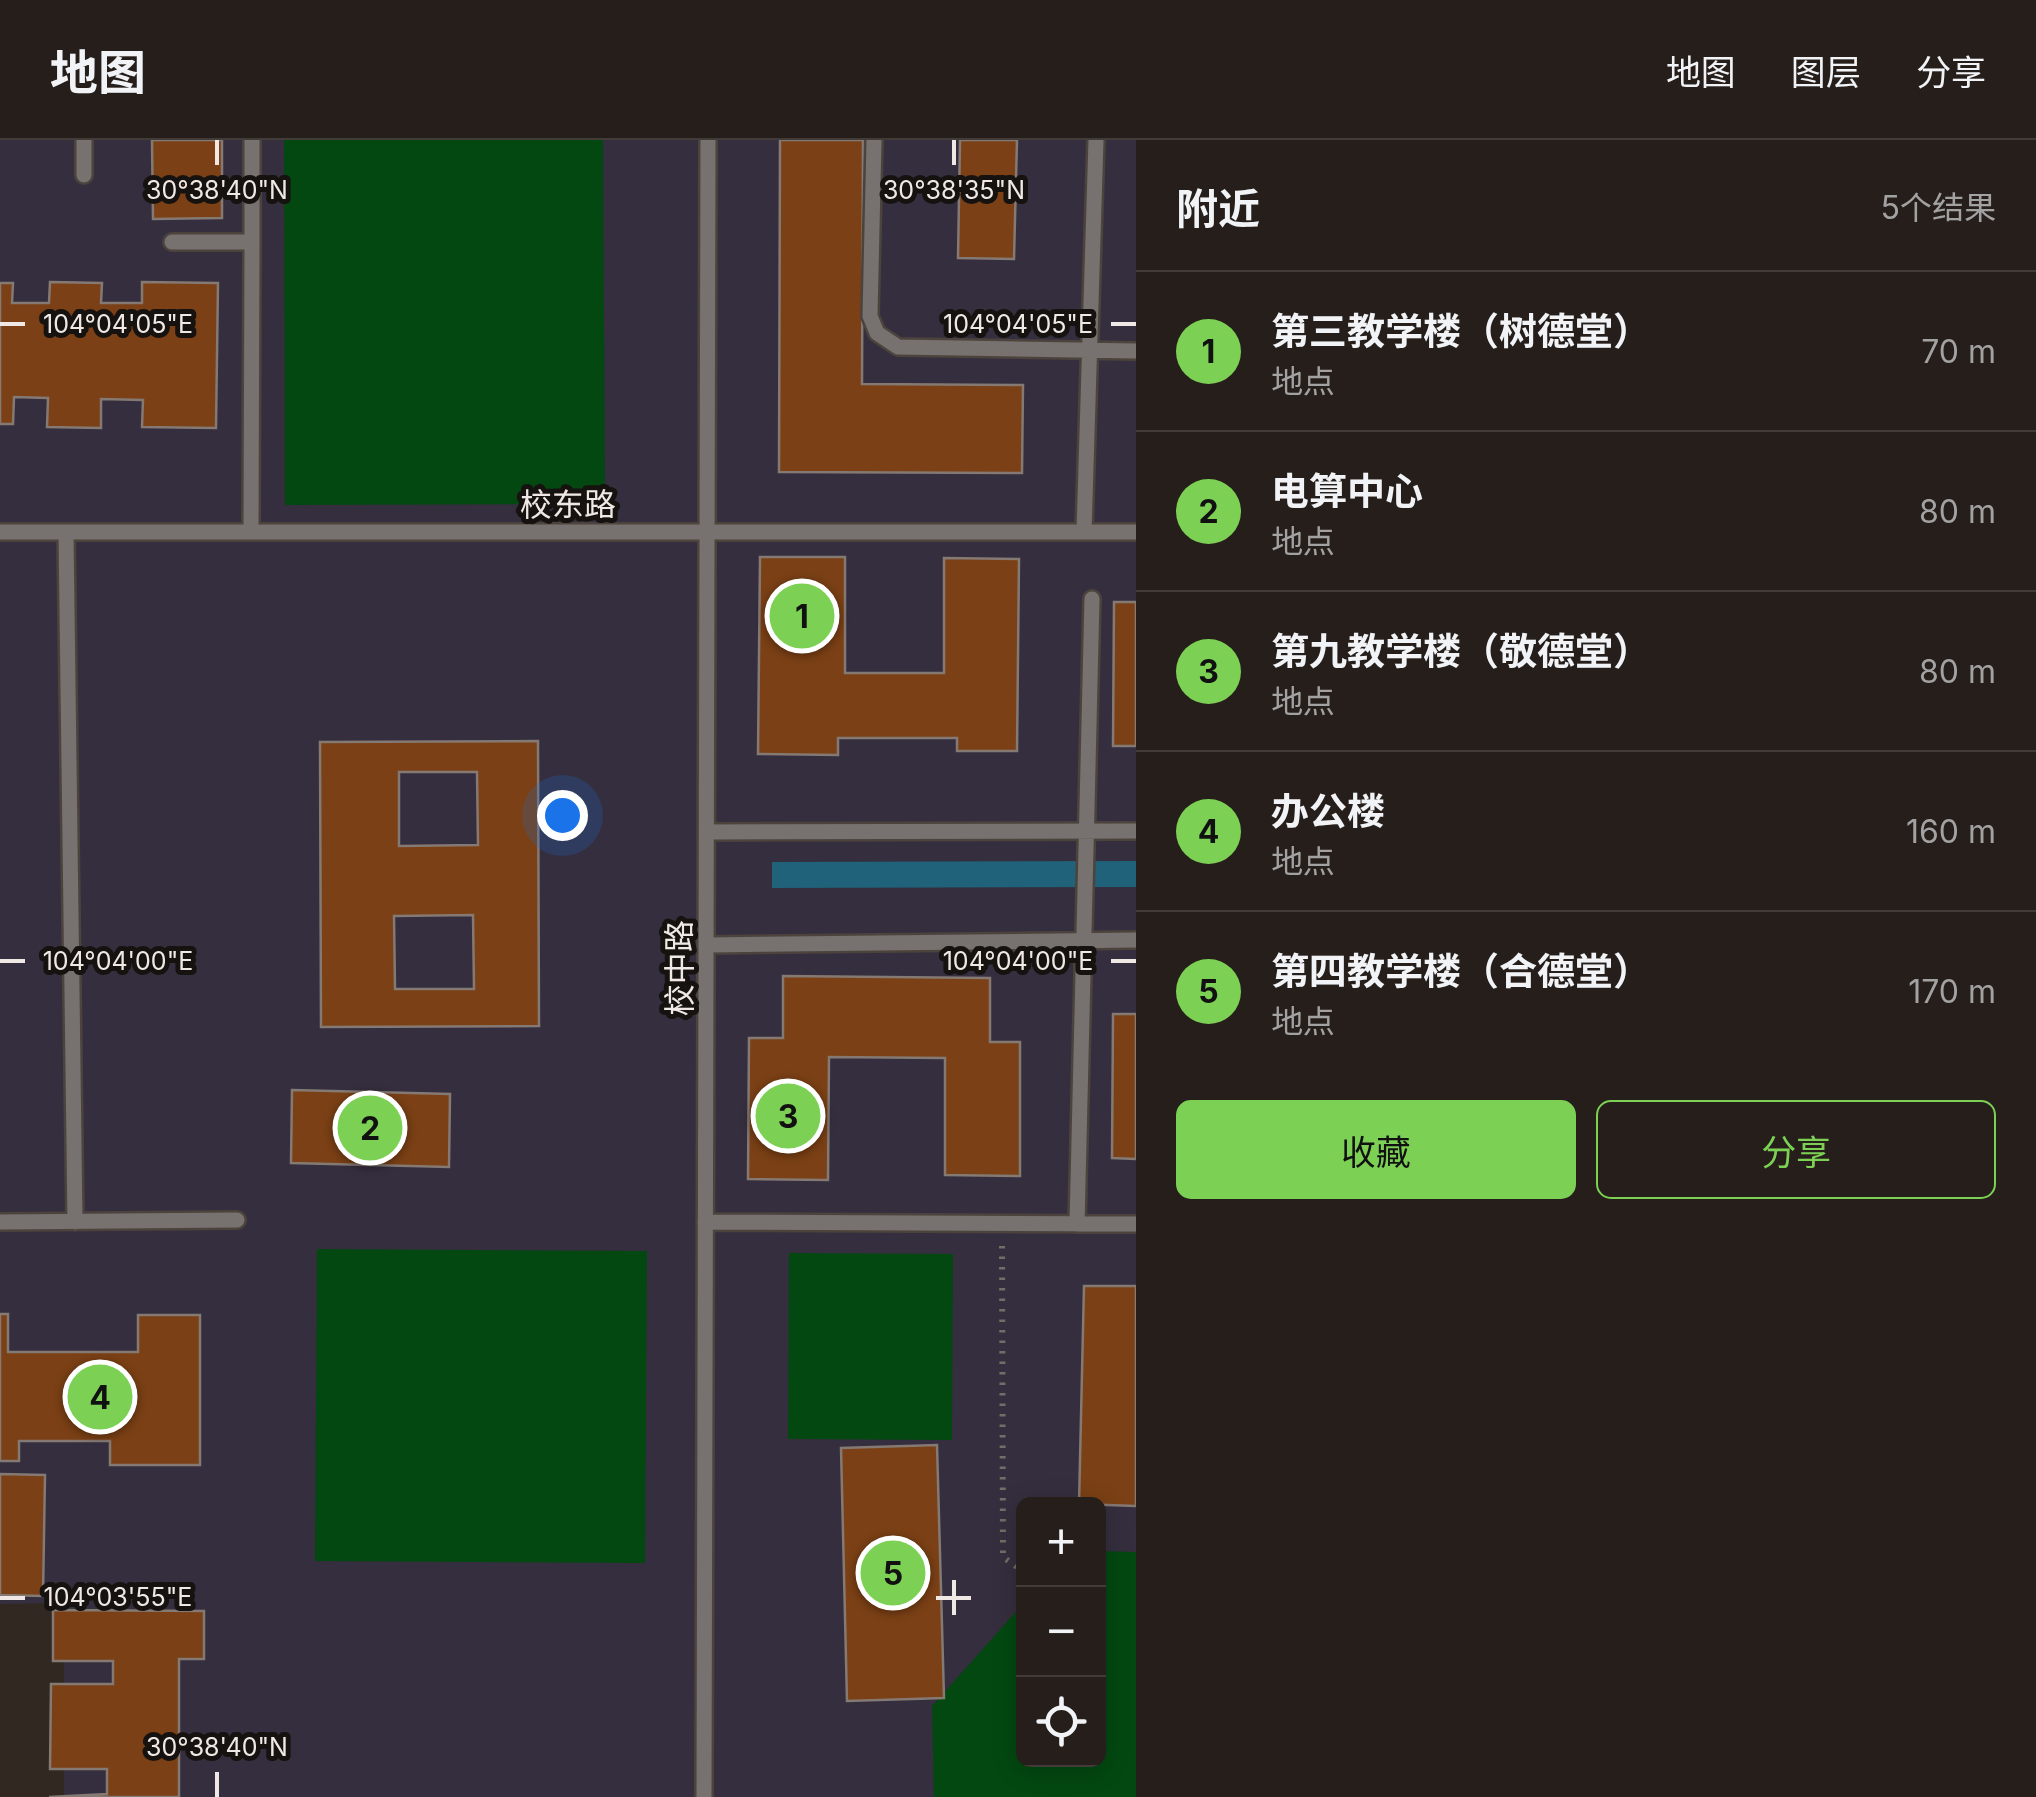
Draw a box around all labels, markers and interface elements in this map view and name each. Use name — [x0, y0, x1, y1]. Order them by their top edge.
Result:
text: 地图 — [50, 43, 146, 102]
text: 地图 — [1666, 51, 1736, 93]
text: 图层 — [1791, 51, 1861, 93]
text: 分享 — [1916, 51, 1986, 93]
text: 30°38'40"N — [146, 175, 288, 205]
text: 30°38'35"N — [883, 175, 1025, 205]
text: 附近 — [1176, 183, 1260, 234]
text: 5个结果 — [1881, 188, 1996, 227]
text: 第三教学楼（树德堂） — [1271, 308, 1651, 354]
text: 104°04'05"E — [43, 309, 193, 339]
text: 104°04'05"E — [943, 309, 1093, 339]
text: 1 — [1202, 332, 1215, 371]
text: 70 m — [1921, 332, 1996, 371]
text: 地点 — [1271, 362, 1335, 401]
text: 电算中心 — [1271, 468, 1423, 514]
street label: 校东路 — [520, 485, 616, 524]
text: 2 — [1198, 492, 1219, 531]
text: 80 m — [1919, 492, 1996, 531]
text: 地点 — [1271, 522, 1335, 561]
pin: 1 — [770, 578, 834, 654]
text: 第九教学楼（敬德堂） — [1271, 628, 1651, 674]
text: 3 — [1198, 652, 1219, 691]
text: 80 m — [1919, 652, 1996, 691]
text: 地点 — [1271, 682, 1335, 721]
text: 办公楼 — [1271, 788, 1385, 834]
your location — [537, 790, 588, 841]
text: 4 — [1198, 812, 1219, 851]
text: 160 m — [1906, 812, 1996, 851]
text: 地点 — [1271, 842, 1335, 881]
street label: 校中路 — [660, 920, 699, 1016]
text: 104°04'00"E — [43, 946, 193, 976]
text: 104°04'00"E — [943, 946, 1093, 976]
text: 第四教学楼（合德堂） — [1271, 948, 1651, 994]
text: 5 — [1198, 972, 1219, 1011]
text: 170 m — [1908, 972, 1996, 1011]
text: 地点 — [1271, 1002, 1335, 1041]
pin: 3 — [756, 1078, 820, 1154]
pin: 2 — [338, 1090, 402, 1166]
button: 收藏 — [1176, 1100, 1576, 1199]
button: 分享 — [1596, 1100, 1996, 1199]
pin: 4 — [68, 1360, 132, 1434]
map controls — [1016, 1497, 1106, 1767]
button: + — [1016, 1497, 1106, 1587]
pin: 5 — [860, 1536, 926, 1610]
text: 104°03'55"E — [44, 1582, 192, 1612]
button: − — [1016, 1587, 1106, 1677]
button: locate — [1016, 1677, 1106, 1767]
text: 30°38'40"N — [146, 1732, 288, 1762]

